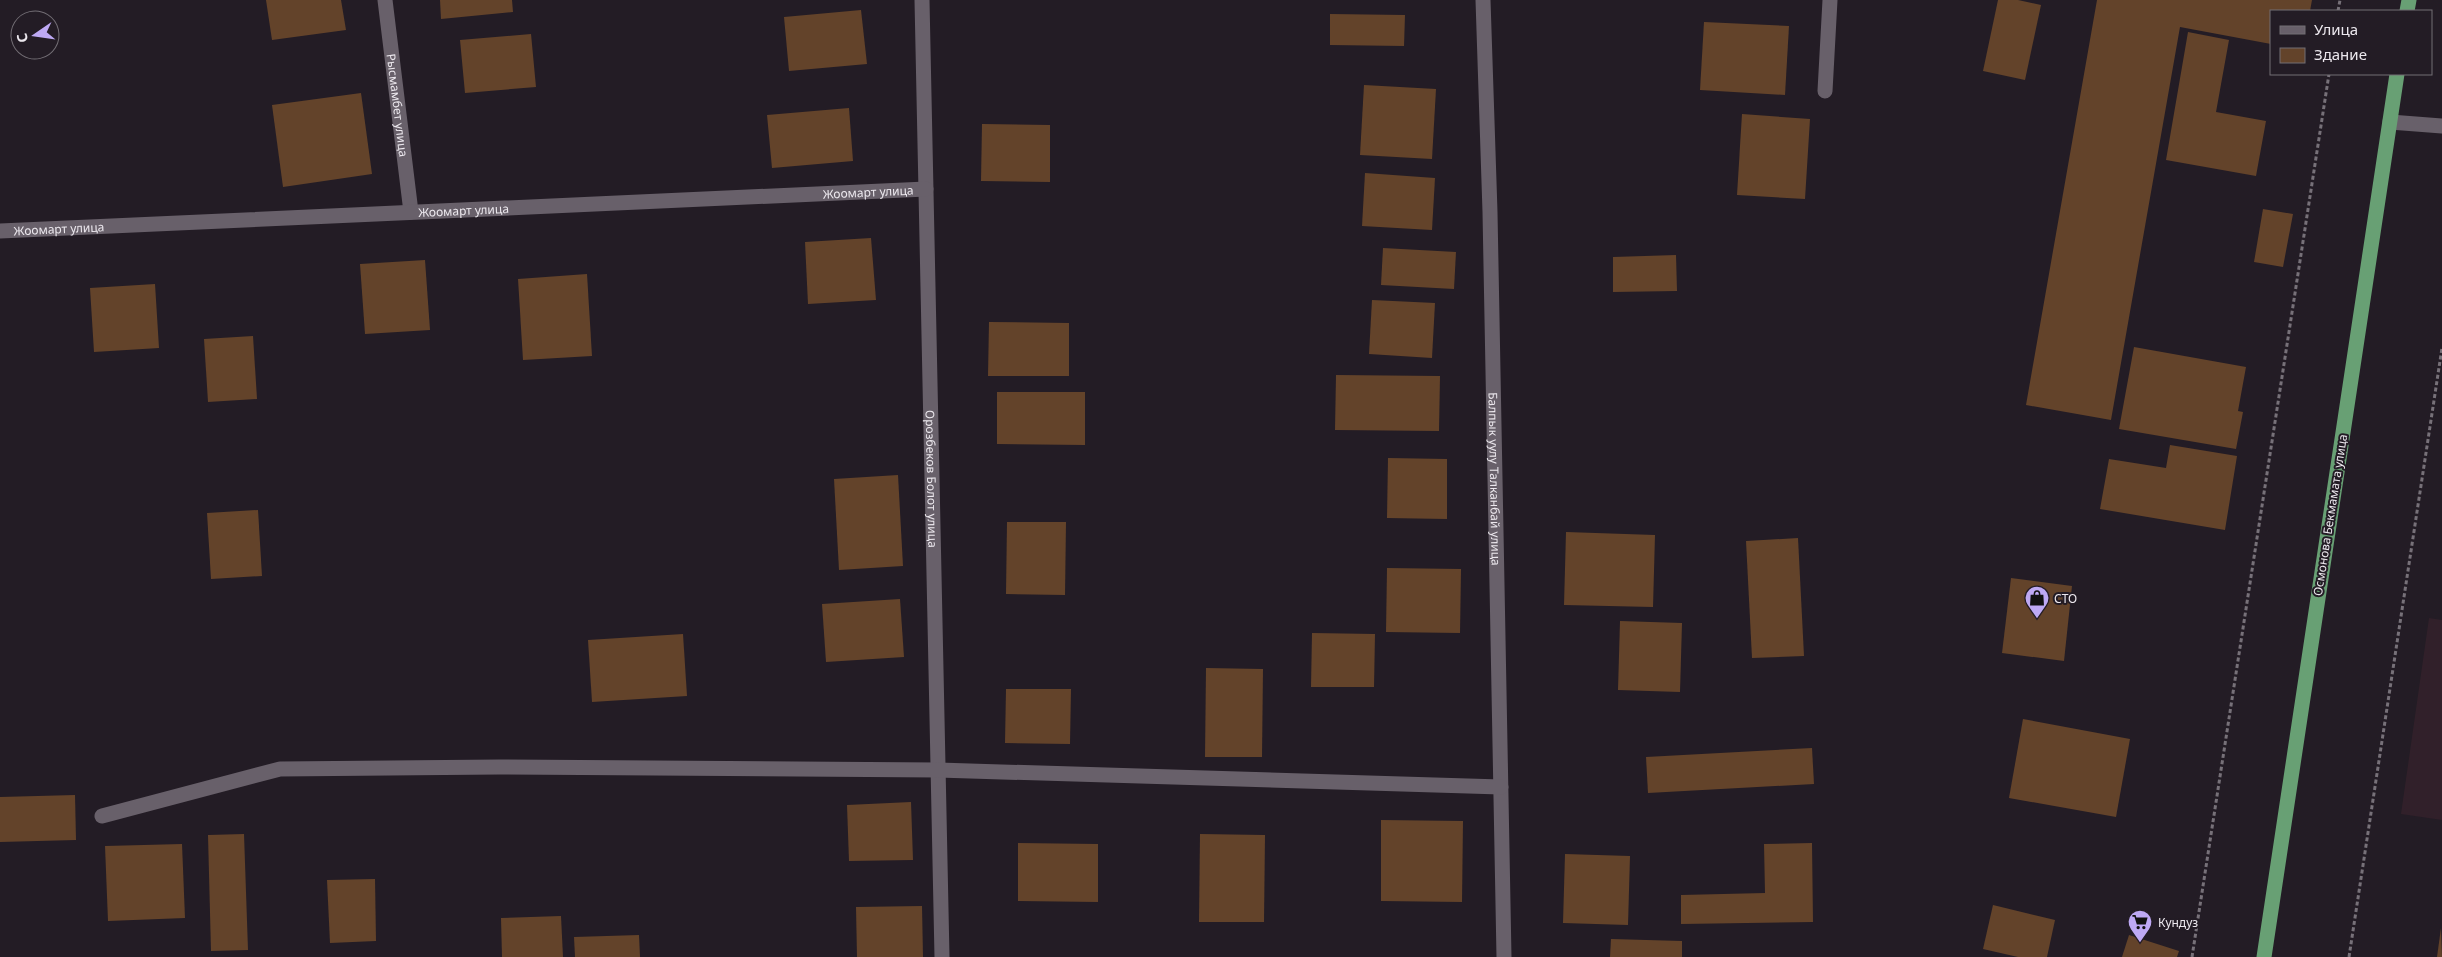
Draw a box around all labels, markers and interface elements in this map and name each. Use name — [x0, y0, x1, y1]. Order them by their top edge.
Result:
north arrow — [10, 10, 60, 60]
legend — [2270, 10, 2432, 75]
text: Улица — [2314, 19, 2358, 39]
text: С — [12, 31, 32, 45]
text: Здание — [2314, 44, 2367, 64]
street label: Рысмамбет улица — [383, 53, 413, 158]
street label: Жоомарт улица — [822, 181, 914, 202]
street label: Жоомарт улица — [418, 199, 509, 221]
street label: Жоомарт улица — [13, 218, 105, 239]
street label: Балпык уулу Талканбай улица — [1485, 392, 1505, 566]
street label: Орозбеков Болот улица — [922, 410, 942, 548]
street label: Осмонова Бекмамата улица — [2309, 433, 2351, 597]
shop icon: СТО — [2024, 585, 2050, 619]
place label: СТО — [2054, 590, 2077, 607]
supermarket icon: Кундуз — [2127, 909, 2153, 943]
place label: Кундуз — [2158, 914, 2198, 931]

